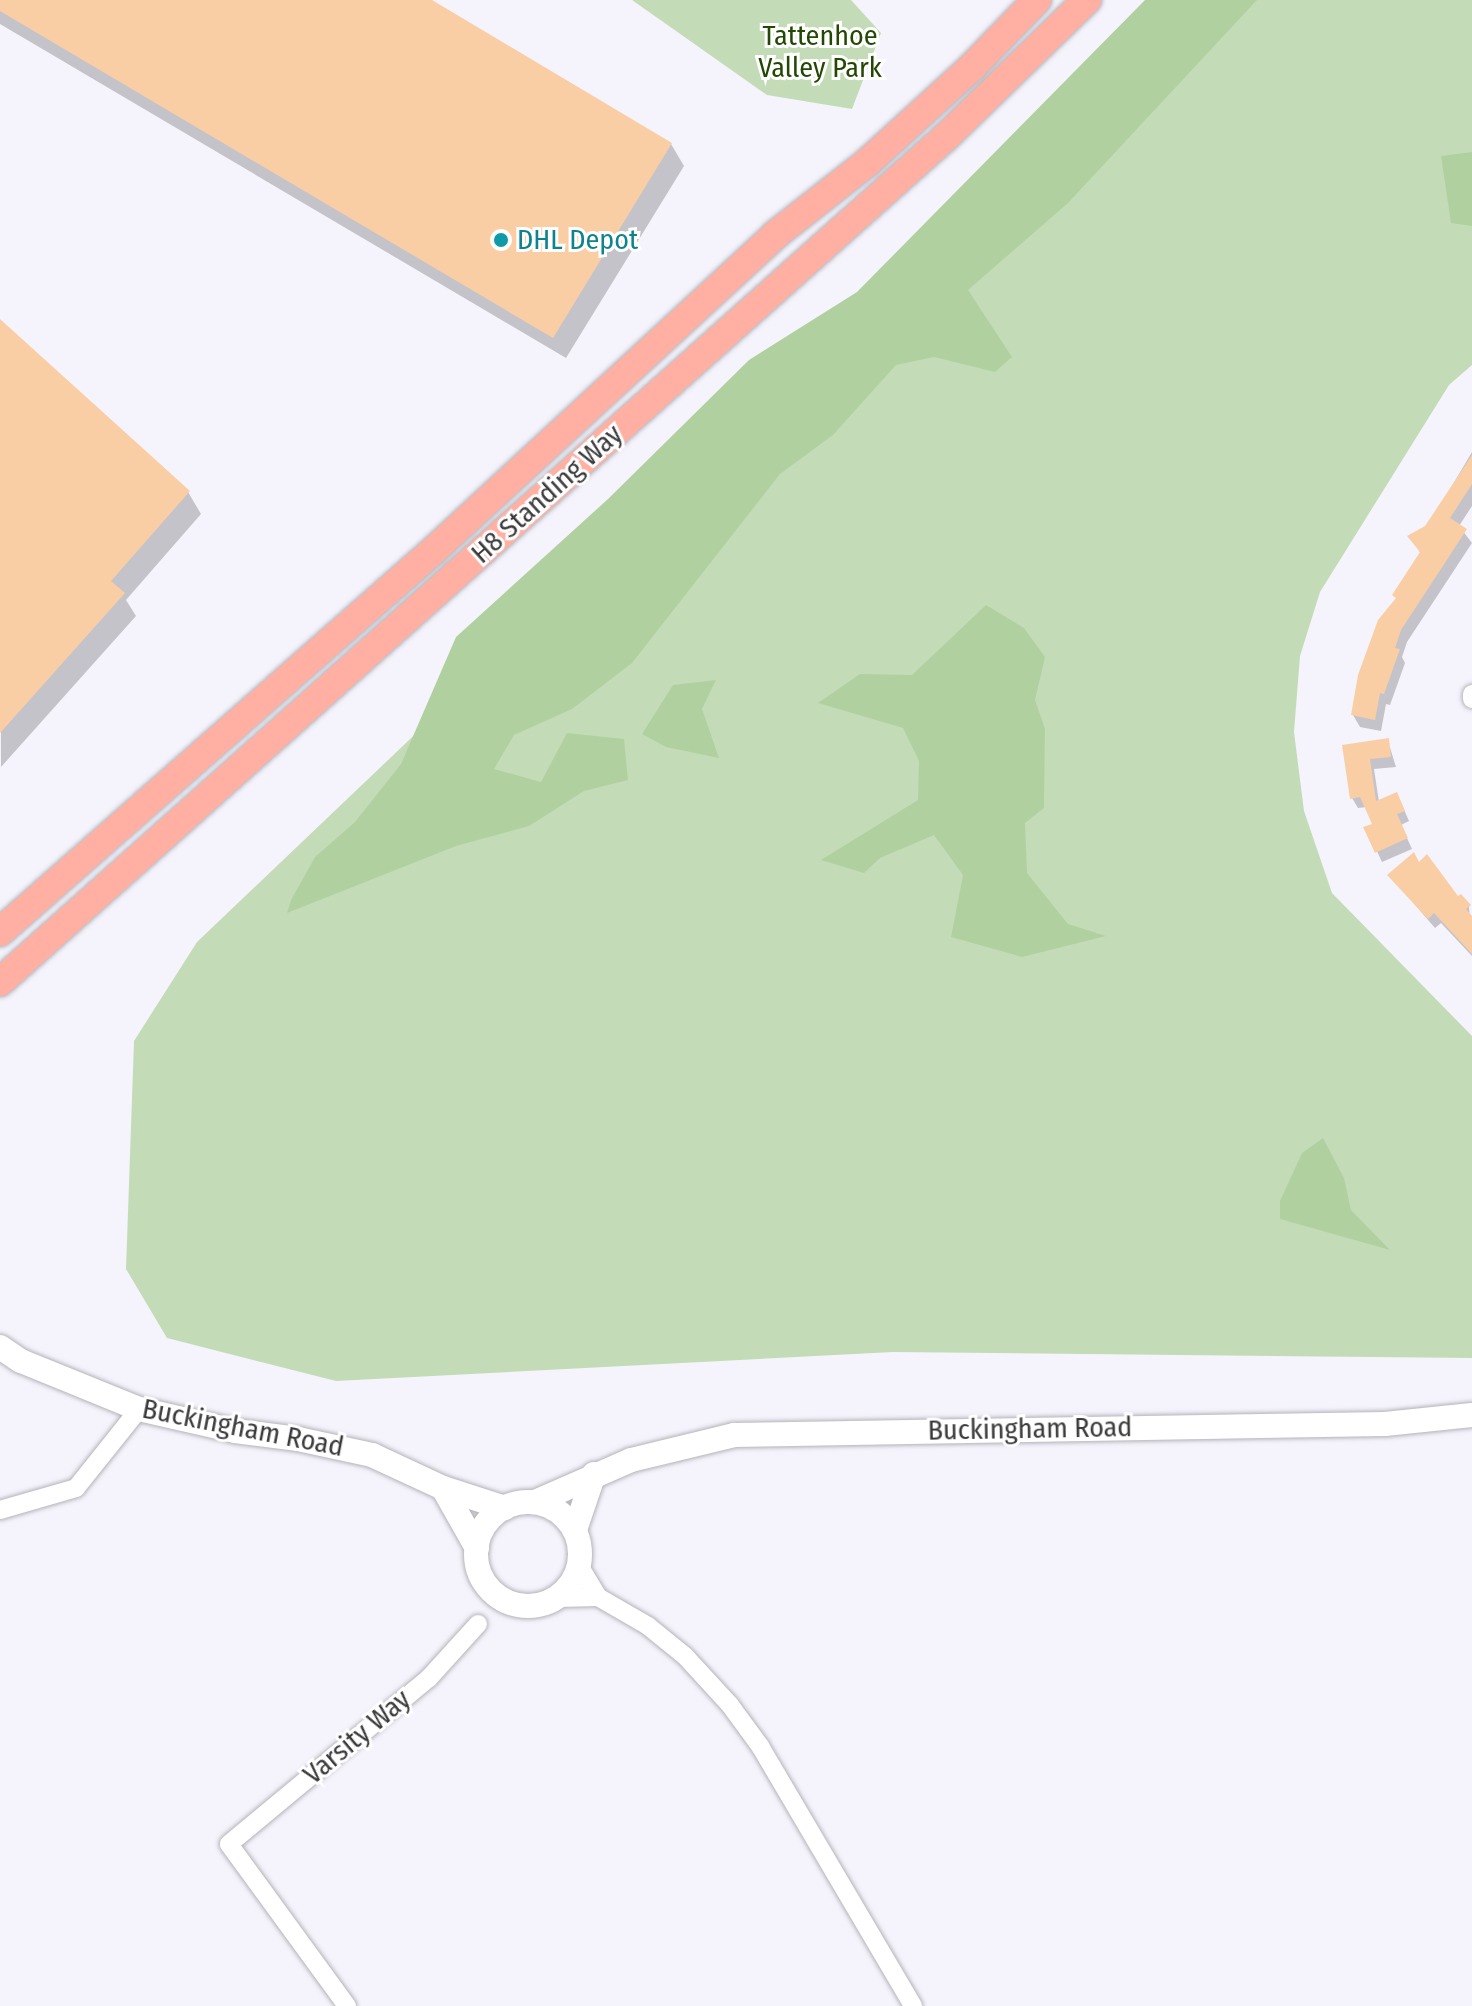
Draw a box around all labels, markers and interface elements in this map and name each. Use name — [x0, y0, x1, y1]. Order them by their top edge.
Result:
park label: Tattenhoe Valley Park — [758, 19, 882, 85]
place label: DHL Depot — [517, 223, 638, 257]
marker: DHL Depot — [492, 231, 510, 249]
street label: H8 Standing Way — [465, 417, 629, 571]
street label: Buckingham Road — [139, 1392, 347, 1464]
street label: Buckingham Road — [927, 1410, 1133, 1448]
street label: Varsity Way — [297, 1683, 417, 1791]

